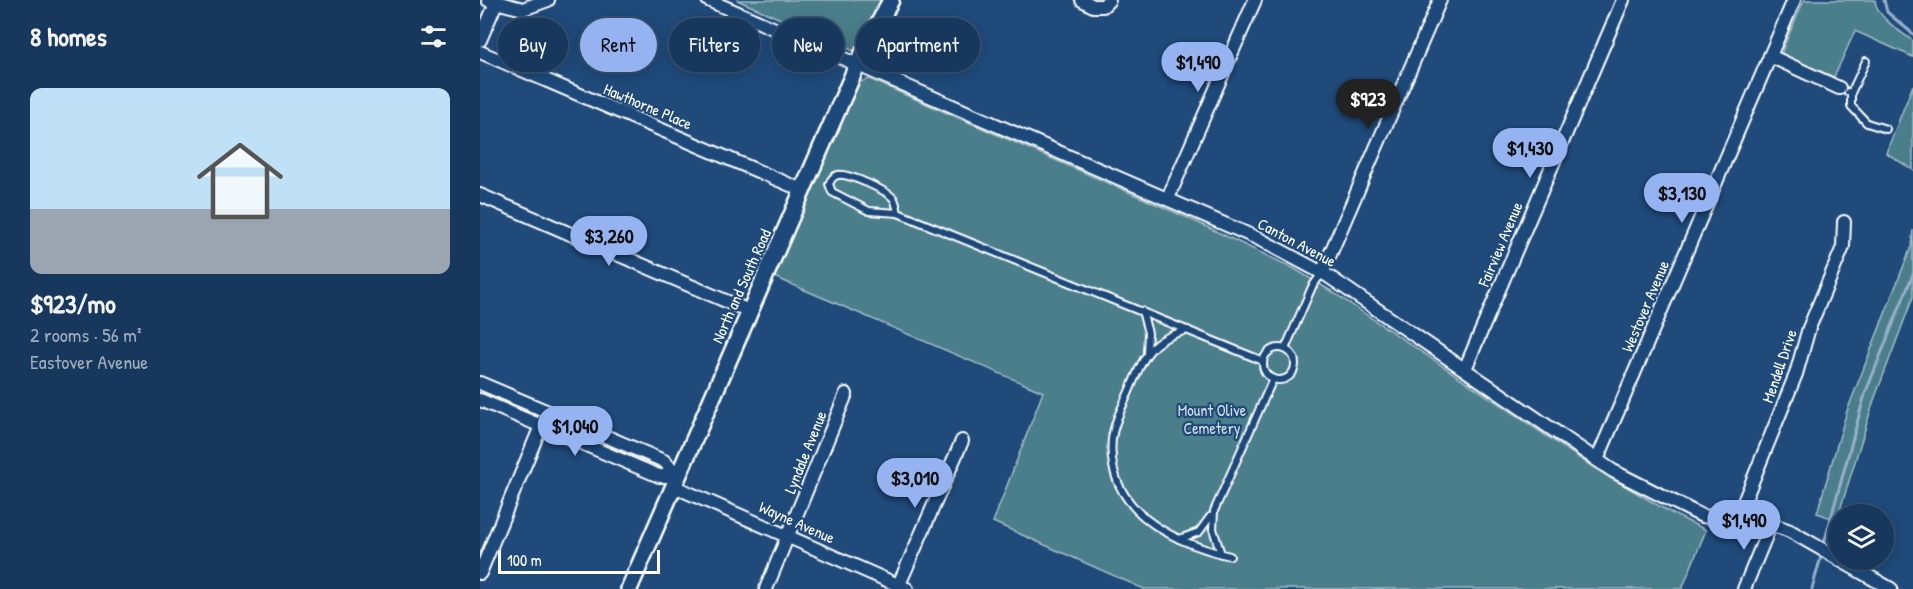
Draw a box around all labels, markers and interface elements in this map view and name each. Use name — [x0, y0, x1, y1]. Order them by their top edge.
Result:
chip: Buy — [498, 18, 568, 72]
chip: Rent — [580, 18, 657, 72]
chip: Filters — [669, 18, 760, 72]
chip: New — [772, 18, 844, 72]
chip: Apartment — [856, 18, 980, 72]
text: 8 homes — [30, 19, 107, 54]
icon: filters — [417, 20, 450, 53]
pin: $1,490 — [1149, 42, 1247, 93]
text: $1,490 — [1175, 48, 1221, 75]
street label: Hawthorne Place — [600, 77, 696, 135]
pin: $923 — [1332, 79, 1404, 130]
text: $923 — [1350, 85, 1386, 112]
icon: home — [186, 127, 294, 235]
pin: $1,430 — [1481, 128, 1579, 179]
text: $1,430 — [1507, 134, 1553, 161]
pin: $3,130 — [1633, 173, 1731, 224]
text: $3,130 — [1658, 179, 1706, 206]
street label: Fairview Avenue — [1472, 198, 1528, 291]
street label: Canton Avenue — [1254, 212, 1341, 272]
pin: $3,260 — [560, 216, 658, 267]
text: $3,260 — [584, 222, 634, 249]
street label: North and South Road — [706, 225, 776, 347]
street label: Westover Avenue — [1616, 256, 1674, 355]
text: $923/mo — [30, 286, 116, 321]
text: 2 rooms · 56 m² — [30, 321, 142, 348]
street label: Mendell Drive — [1756, 326, 1802, 406]
text: Eastover Avenue — [30, 348, 148, 375]
park label: Mount Olive Cemetery — [1178, 399, 1247, 439]
pin: $1,040 — [526, 406, 624, 457]
street label: Lyndale Avenue — [778, 407, 832, 497]
text: $1,040 — [552, 412, 598, 439]
pin: $3,010 — [866, 458, 964, 509]
text: $3,010 — [891, 464, 939, 491]
street label: Wayne Avenue — [756, 496, 839, 549]
pin: $1,490 — [1695, 500, 1793, 551]
map controls — [1828, 504, 1894, 570]
button: layers — [1828, 504, 1894, 570]
text: $1,490 — [1721, 506, 1767, 533]
scale bar — [498, 547, 660, 574]
text: 100 m — [507, 549, 542, 571]

